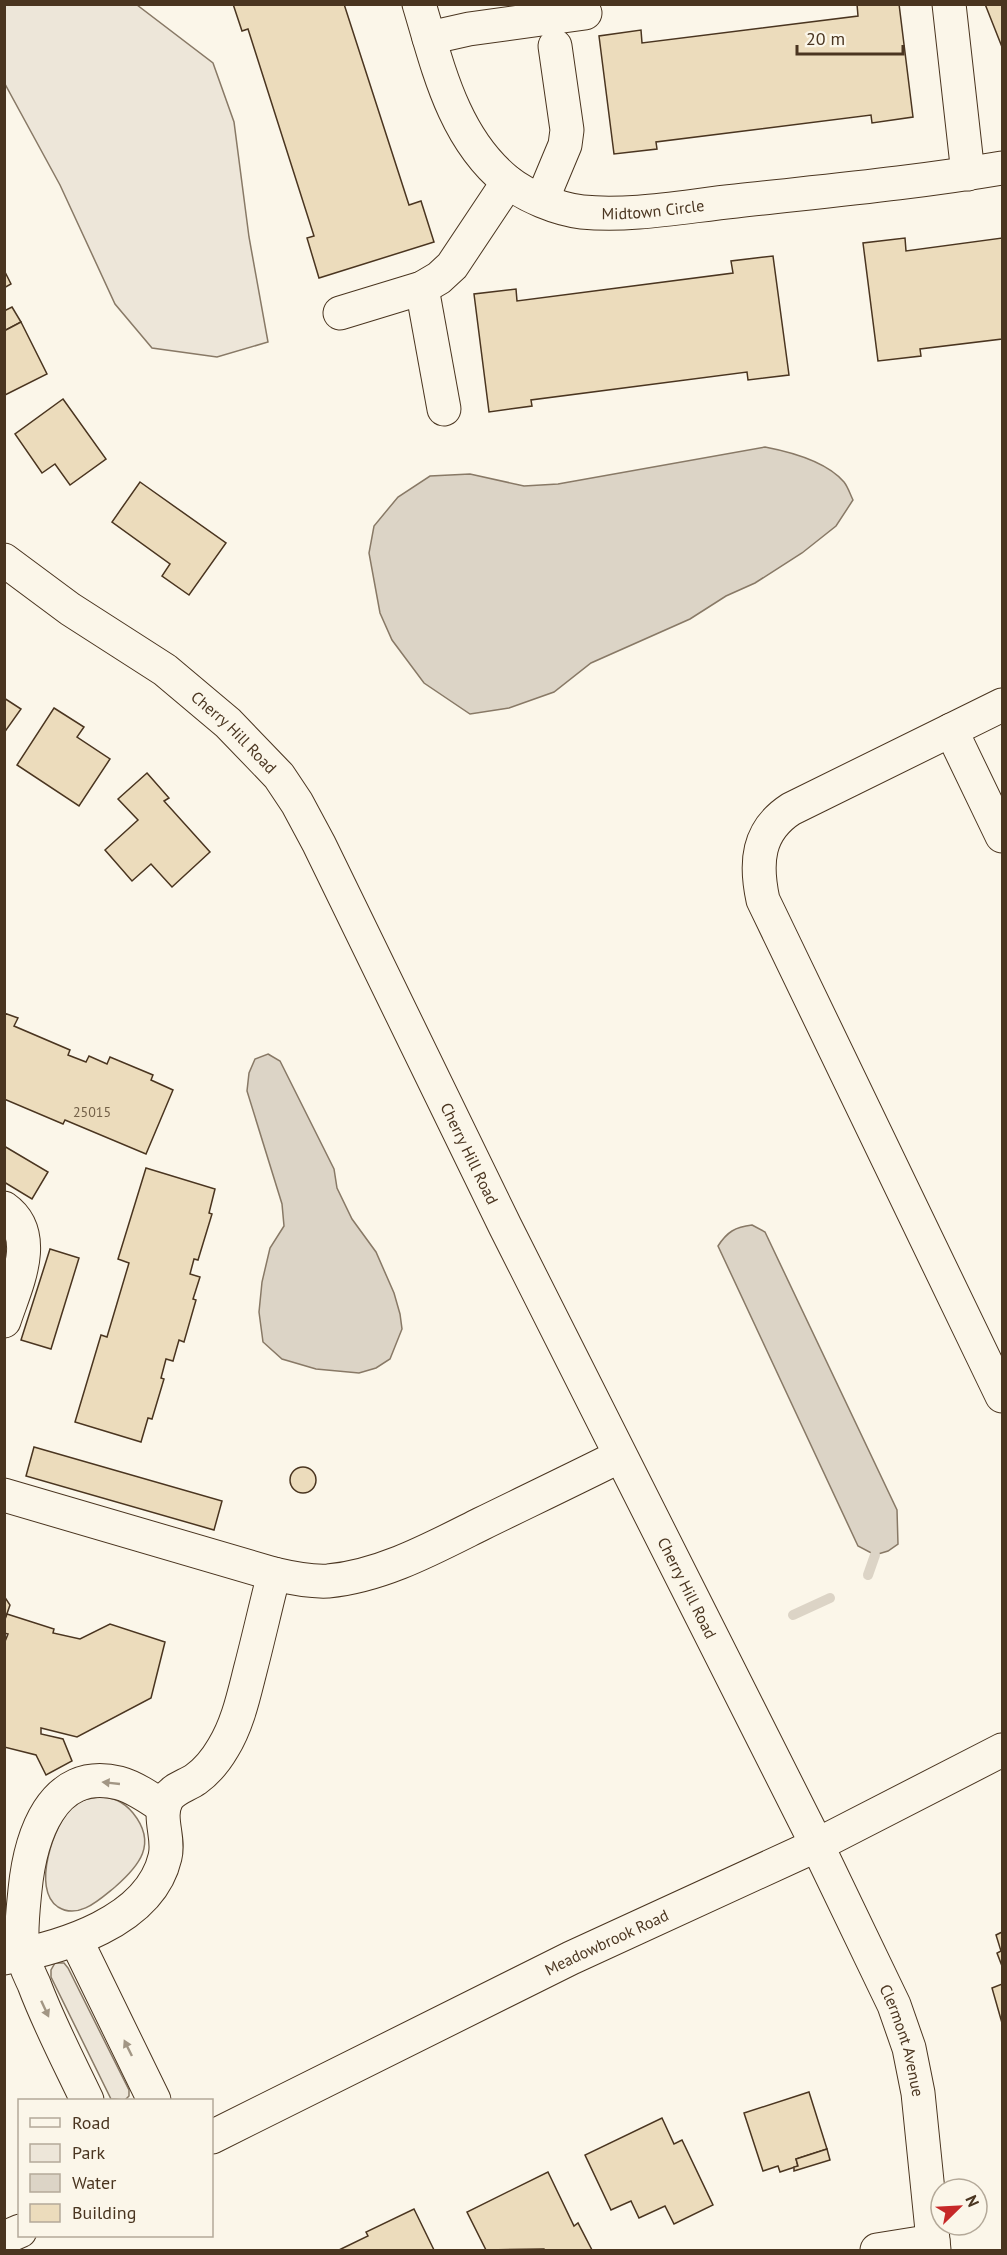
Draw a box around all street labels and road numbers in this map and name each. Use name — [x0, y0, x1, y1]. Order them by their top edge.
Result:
street label: Midtown Circle — [601, 195, 705, 223]
street label: Cherry Hill Road — [187, 687, 281, 777]
street label: Cherry Hill Road — [436, 1099, 503, 1207]
street label: Cherry Hill Road — [654, 1534, 721, 1642]
street label: Meadowbrook Road — [541, 1905, 671, 1980]
street label: Clermont Avenue — [875, 1981, 928, 2098]

